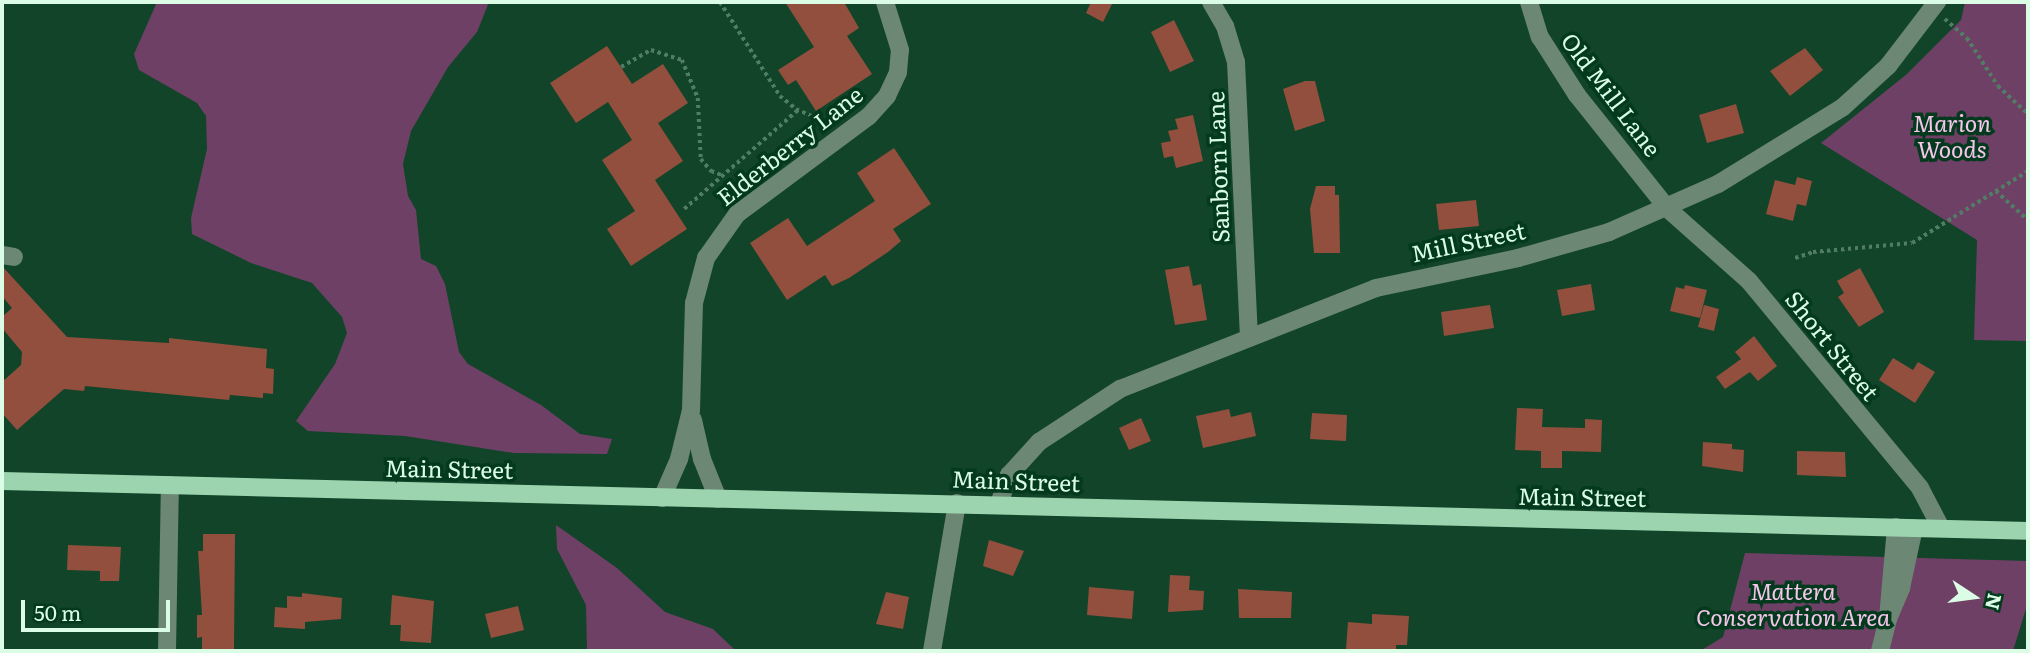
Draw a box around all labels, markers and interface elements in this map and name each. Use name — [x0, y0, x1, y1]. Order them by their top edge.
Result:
street label: Old Mill Lane — [1557, 27, 1667, 161]
street label: Elderberry Lane — [711, 80, 867, 210]
street label: Sanborn Lane — [1201, 91, 1233, 243]
park label: Marion Woods — [1913, 108, 1991, 162]
street label: Mill Street — [1408, 215, 1528, 267]
street label: Short Street — [1781, 285, 1885, 405]
street label: Main Street — [385, 453, 513, 483]
street label: Main Street — [951, 464, 1081, 496]
street label: Main Street — [1518, 481, 1646, 511]
north arrow — [1939, 562, 2009, 632]
park label: Mattera Conservation Area — [1696, 576, 1890, 630]
scale bar — [24, 586, 173, 630]
text: N — [1979, 591, 2010, 613]
text: 50 m — [34, 596, 81, 627]

